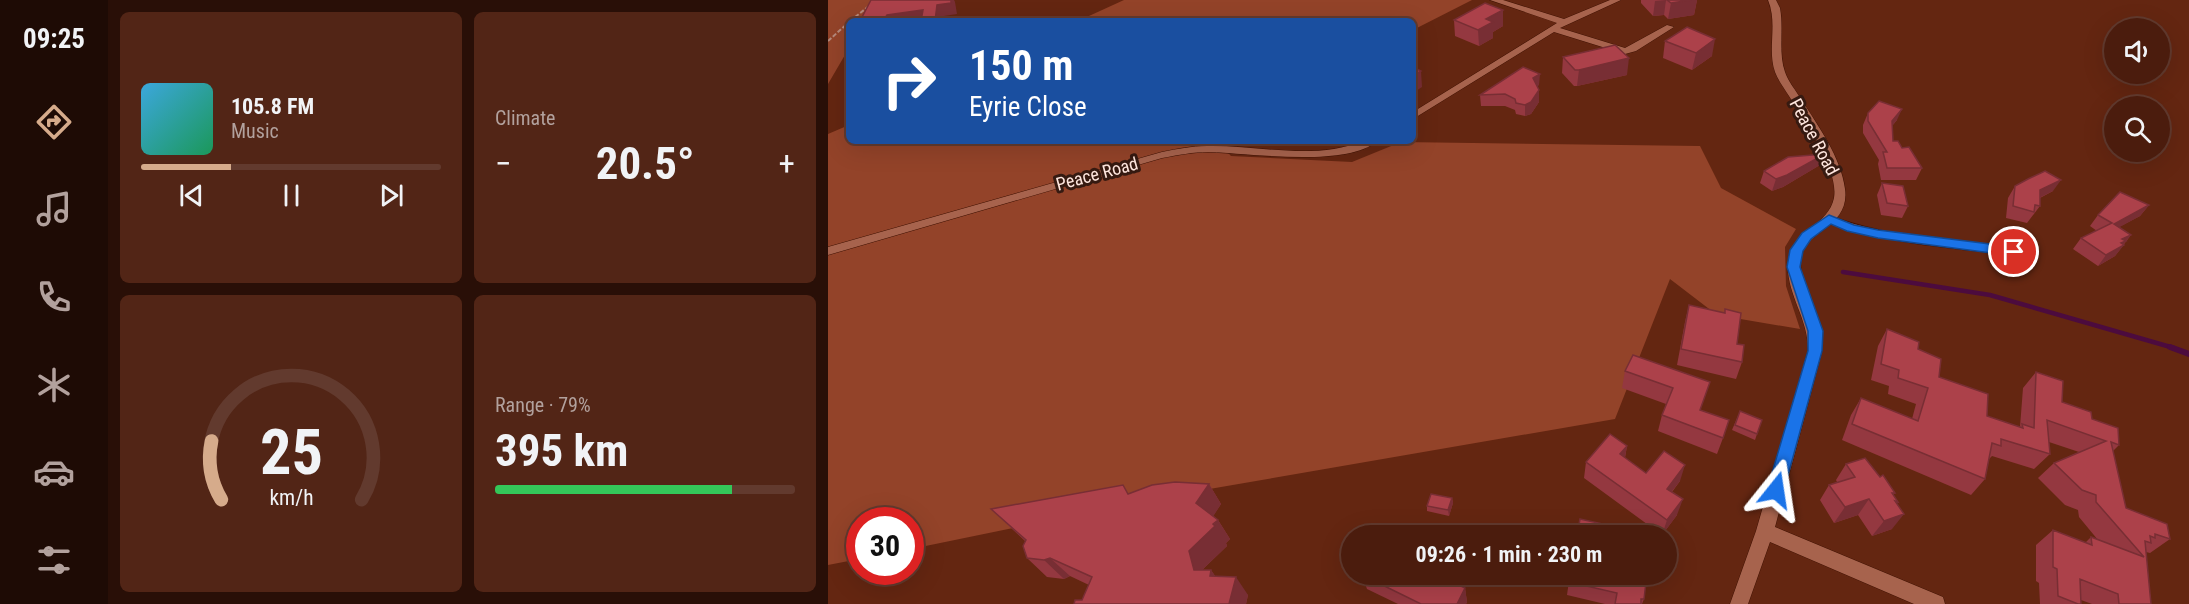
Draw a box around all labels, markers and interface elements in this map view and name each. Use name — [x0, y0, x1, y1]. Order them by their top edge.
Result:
map controls — [2104, 18, 2170, 162]
button: sound — [2104, 18, 2170, 84]
text: 09:25 — [23, 23, 85, 55]
text: 150 m — [969, 41, 1074, 90]
icon: right — [870, 42, 948, 120]
text: Eyrie Close — [969, 91, 1087, 123]
text: 105.8 FM — [231, 94, 314, 119]
street label: Peace Road — [1785, 95, 1843, 179]
button: search — [2104, 96, 2170, 162]
icon: directions — [33, 101, 75, 143]
text: Climate — [495, 106, 555, 130]
text: Music — [231, 119, 279, 143]
text: 20.5° — [596, 137, 694, 190]
text: − — [495, 144, 512, 183]
text: + — [779, 144, 795, 183]
street label: Peace Road — [1054, 153, 1140, 195]
icon: previous — [175, 179, 208, 212]
icon: pause — [275, 179, 308, 212]
icon: next — [375, 179, 408, 212]
icon: music — [33, 188, 75, 230]
pin — [1988, 226, 2039, 277]
icon: arrive — [1997, 235, 2030, 268]
icon: phone — [33, 276, 75, 318]
icon: climate — [33, 364, 75, 406]
text: Range · 79% — [495, 393, 591, 417]
text: 25 — [259, 416, 323, 489]
text: 395 km — [495, 424, 628, 477]
icon: car — [33, 451, 75, 493]
position arrow — [1744, 458, 1808, 522]
text: km/h — [269, 486, 313, 511]
speed limit sign: 30 — [846, 507, 924, 585]
icon: filters — [33, 539, 75, 581]
text: 09:26 · 1 min · 230 m — [1416, 542, 1602, 567]

